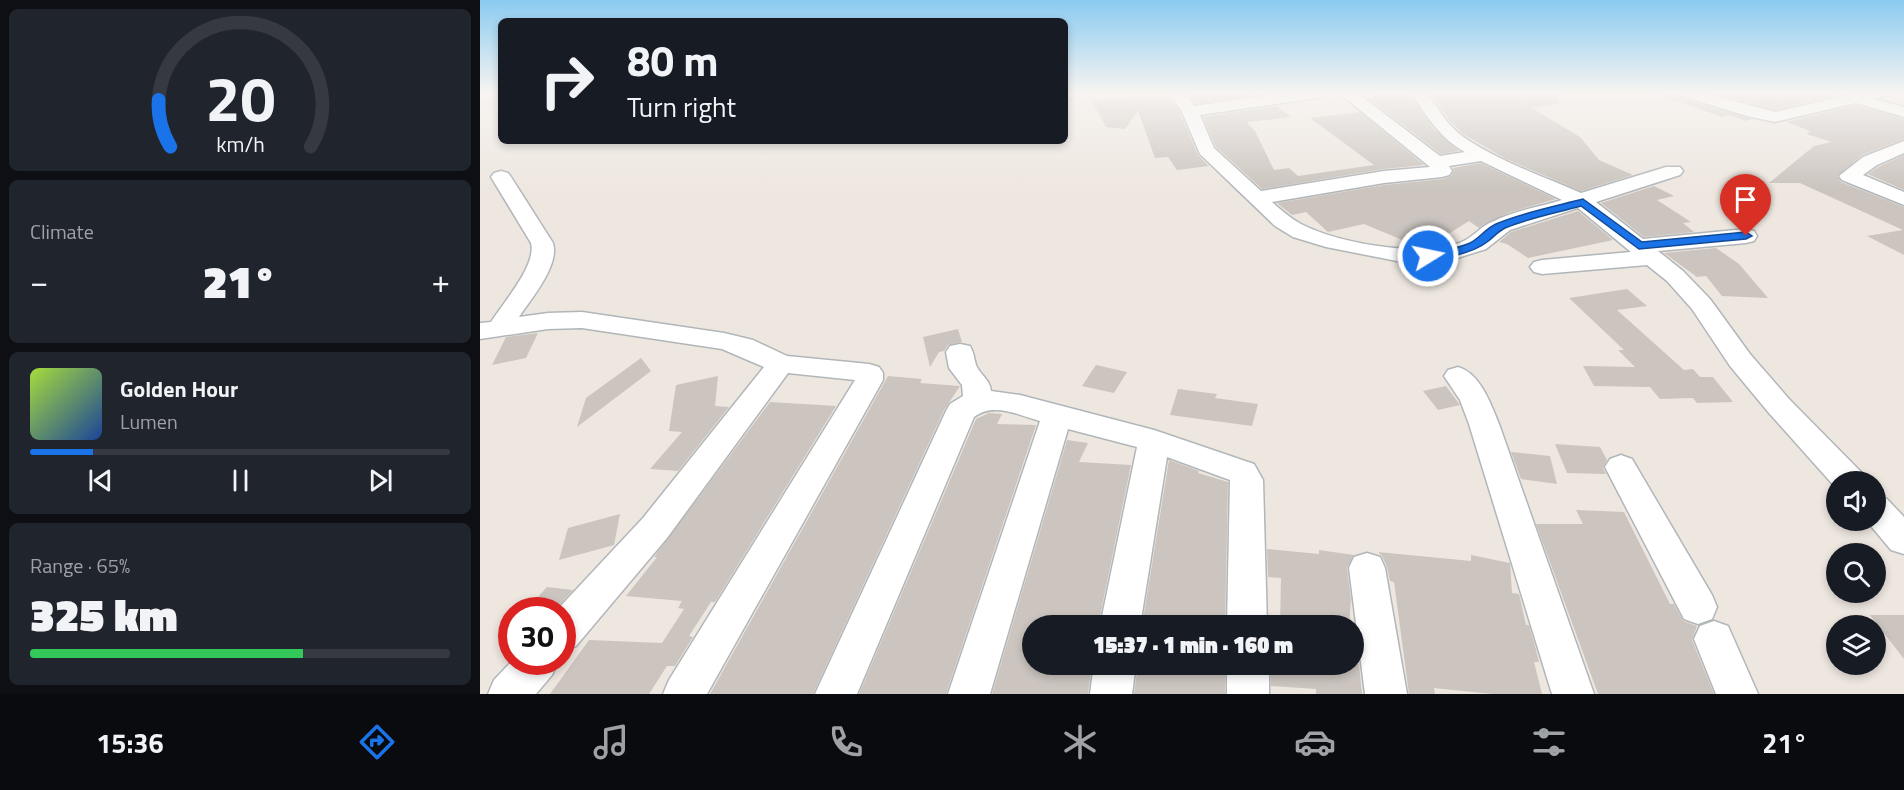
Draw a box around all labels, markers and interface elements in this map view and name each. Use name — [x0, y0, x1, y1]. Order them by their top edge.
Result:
text: 80 m — [627, 28, 719, 92]
icon: right — [528, 42, 606, 120]
text: 20 — [205, 50, 275, 145]
text: Turn right — [627, 86, 736, 127]
text: km/h — [216, 129, 264, 161]
pin — [1720, 174, 1771, 236]
icon: arrive — [1729, 183, 1762, 216]
text: Climate — [30, 216, 94, 247]
position arrow — [1396, 224, 1460, 288]
text: 21° — [203, 247, 277, 315]
text: − — [30, 256, 48, 306]
text: + — [432, 256, 450, 306]
text: Golden Hour — [120, 372, 238, 406]
text: Lumen — [120, 406, 178, 437]
icon: previous — [84, 464, 117, 497]
icon: pause — [224, 464, 257, 497]
icon: next — [364, 464, 397, 497]
map controls — [1826, 471, 1886, 675]
button: sound — [1826, 471, 1886, 531]
button: search — [1826, 543, 1886, 603]
text: Range · 65% — [30, 550, 130, 581]
text: 325 km — [30, 580, 178, 648]
speed limit sign: 30 — [498, 597, 576, 675]
button: layers — [1826, 615, 1886, 675]
text: 15:37 · 1 min · 160 m — [1093, 628, 1293, 662]
icon: directions — [356, 721, 398, 763]
icon: music — [590, 721, 632, 763]
icon: phone — [825, 721, 867, 763]
icon: climate — [1059, 721, 1101, 763]
icon: car — [1294, 721, 1336, 763]
icon: filters — [1528, 721, 1570, 763]
text: 15:36 — [96, 722, 164, 763]
text: 21° — [1762, 722, 1808, 763]

